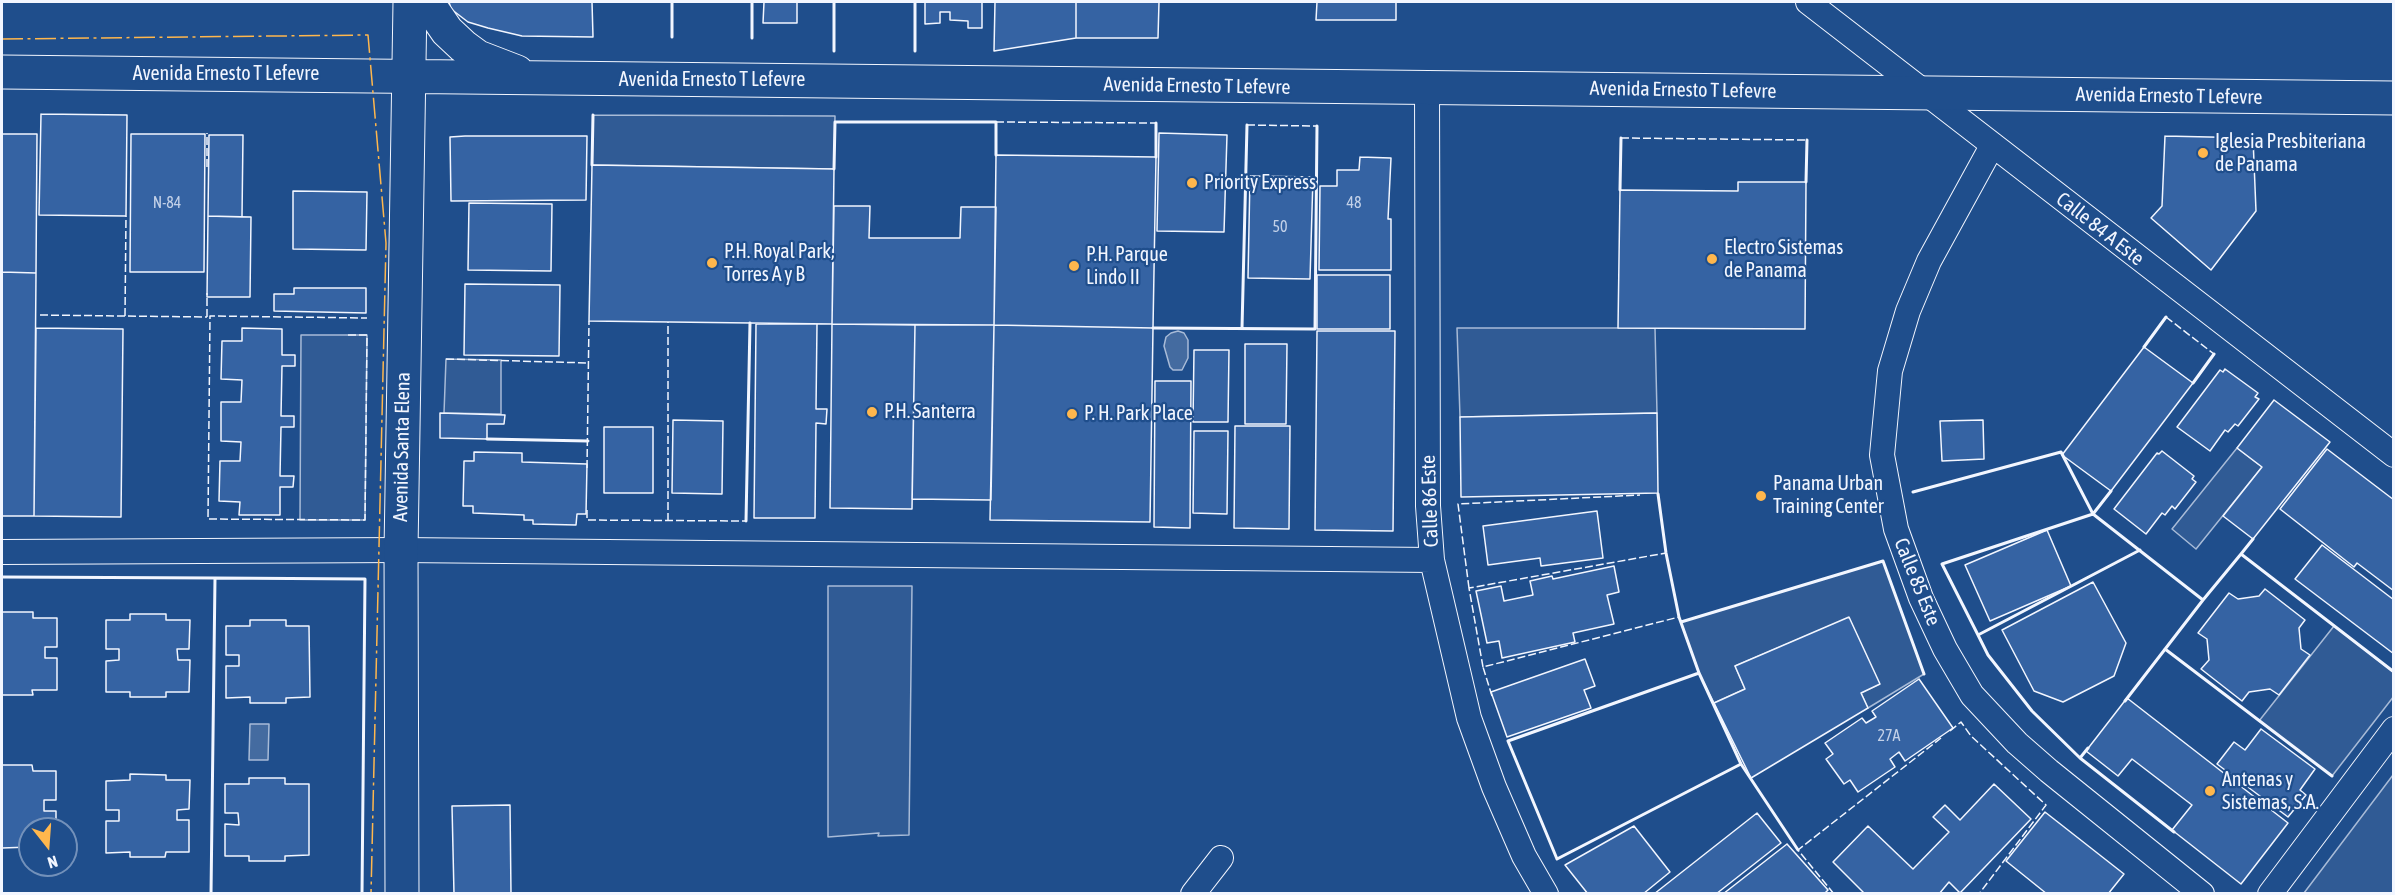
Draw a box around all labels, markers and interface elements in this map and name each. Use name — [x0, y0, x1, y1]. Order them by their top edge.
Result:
street label: Avenida Ernesto T Lefevre — [133, 62, 319, 86]
street label: Avenida Ernesto T Lefevre — [619, 68, 805, 92]
street label: Avenida Ernesto T Lefevre — [1103, 72, 1291, 100]
street label: Avenida Ernesto T Lefevre — [1589, 76, 1777, 104]
street label: Avenida Ernesto T Lefevre — [2075, 82, 2263, 110]
place label: Iglesia Presbiteriana de Panama — [2215, 130, 2366, 177]
marker: Iglesia Presbiteriana de Panama — [2196, 146, 2210, 160]
place label: Priority Express — [1204, 171, 1316, 195]
marker: Priority Express — [1185, 176, 1199, 190]
street label: Calle 84 A Este — [2051, 187, 2149, 271]
house number: N-84 — [153, 193, 181, 213]
house number: 48 — [1346, 193, 1362, 213]
house number: 50 — [1272, 217, 1288, 237]
place label: Electro Sistemas de Panama — [1724, 236, 1843, 283]
place label: P.H. Royal Park, Torres A y B — [724, 240, 835, 287]
place label: P.H. Parque Lindo II — [1086, 243, 1168, 290]
marker: Electro Sistemas de Panama — [1705, 252, 1719, 266]
marker: P.H. Royal Park, Torres A y B — [705, 256, 719, 270]
marker: P.H. Parque Lindo II — [1067, 259, 1081, 273]
street label: Avenida Santa Elena — [389, 372, 415, 522]
place label: P.H. Santerra — [884, 400, 976, 424]
place label: P. H. Park Place — [1084, 402, 1193, 426]
marker: P.H. Santerra — [865, 405, 879, 419]
marker: P. H. Park Place — [1065, 407, 1079, 421]
street label: Calle 86 Este — [1416, 454, 1444, 548]
place label: Panama Urban Training Center — [1773, 472, 1884, 519]
marker: Panama Urban Training Center — [1754, 489, 1768, 503]
street label: Calle 85 Este — [1889, 535, 1945, 629]
house number: 27A — [1878, 726, 1900, 746]
place label: Antenas y Sistemas, S.A. — [2222, 768, 2319, 815]
marker: Antenas y Sistemas, S.A. — [2203, 784, 2217, 798]
north arrow — [18, 817, 78, 877]
text: N — [46, 852, 60, 872]

